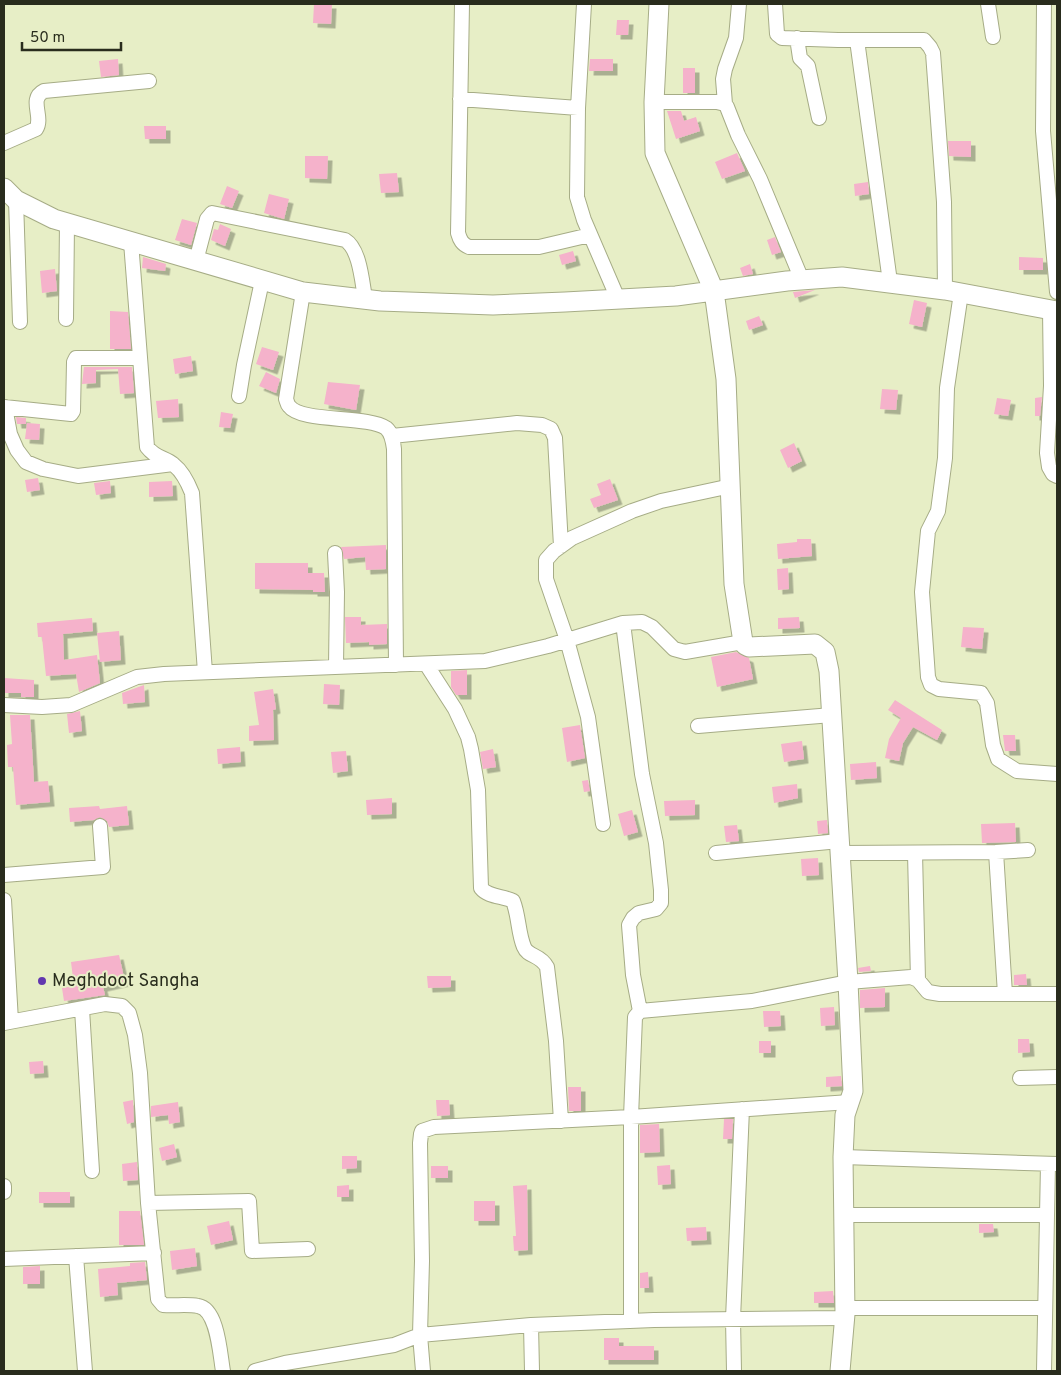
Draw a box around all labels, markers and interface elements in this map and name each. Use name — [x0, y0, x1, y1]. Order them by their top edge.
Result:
scale bar — [22, 20, 121, 52]
text: 50 m — [30, 29, 65, 48]
place label: Meghdoot Sangha — [52, 970, 199, 993]
marker: Meghdoot Sangha — [36, 975, 48, 987]

